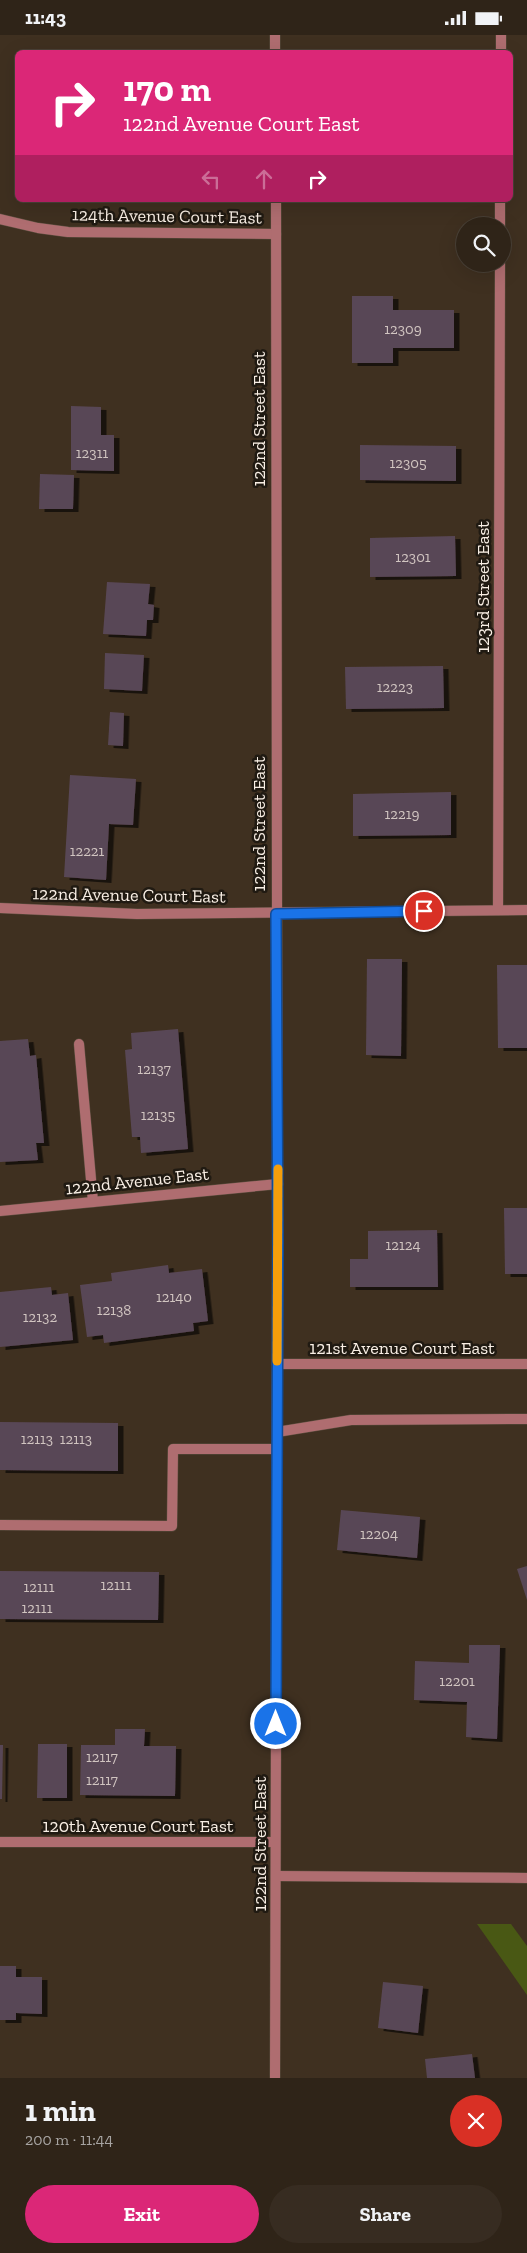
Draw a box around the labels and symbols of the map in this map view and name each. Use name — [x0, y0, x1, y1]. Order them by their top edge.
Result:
street label: 124th Avenue Court East — [72, 203, 263, 229]
house number: 12309 — [384, 320, 422, 338]
street label: 122nd Street East — [248, 351, 270, 487]
house number: 12311 — [76, 444, 108, 462]
house number: 12305 — [389, 454, 427, 472]
street label: 123rd Street East — [472, 521, 494, 653]
house number: 12301 — [395, 548, 431, 566]
house number: 12223 — [377, 678, 413, 696]
street label: 122nd Street East — [248, 756, 270, 892]
house number: 12219 — [385, 805, 420, 823]
house number: 12221 — [70, 842, 105, 860]
street label: 122nd Avenue Court East — [32, 882, 226, 908]
pin — [403, 890, 445, 932]
house number: 12137 — [137, 1060, 171, 1078]
house number: 12135 — [141, 1106, 175, 1124]
street label: 122nd Avenue East — [64, 1162, 210, 1199]
house number: 12124 — [385, 1236, 421, 1254]
house number: 12140 — [156, 1288, 192, 1306]
house number: 12138 — [97, 1301, 131, 1319]
house number: 12132 — [23, 1308, 57, 1326]
street label: 121st Avenue Court East — [309, 1337, 495, 1359]
house number: 12113 — [21, 1430, 53, 1448]
house number: 12113 — [60, 1430, 92, 1448]
house number: 12204 — [360, 1525, 398, 1543]
house number: 12111 — [101, 1576, 132, 1594]
house number: 12111 — [24, 1578, 55, 1596]
house number: 12111 — [22, 1599, 53, 1617]
house number: 12201 — [439, 1672, 475, 1690]
position arrow — [249, 1697, 301, 1749]
house number: 12117 — [86, 1748, 118, 1766]
house number: 12117 — [86, 1771, 118, 1789]
street label: 122nd Street East — [249, 1776, 271, 1912]
street label: 120th Avenue Court East — [43, 1815, 234, 1837]

